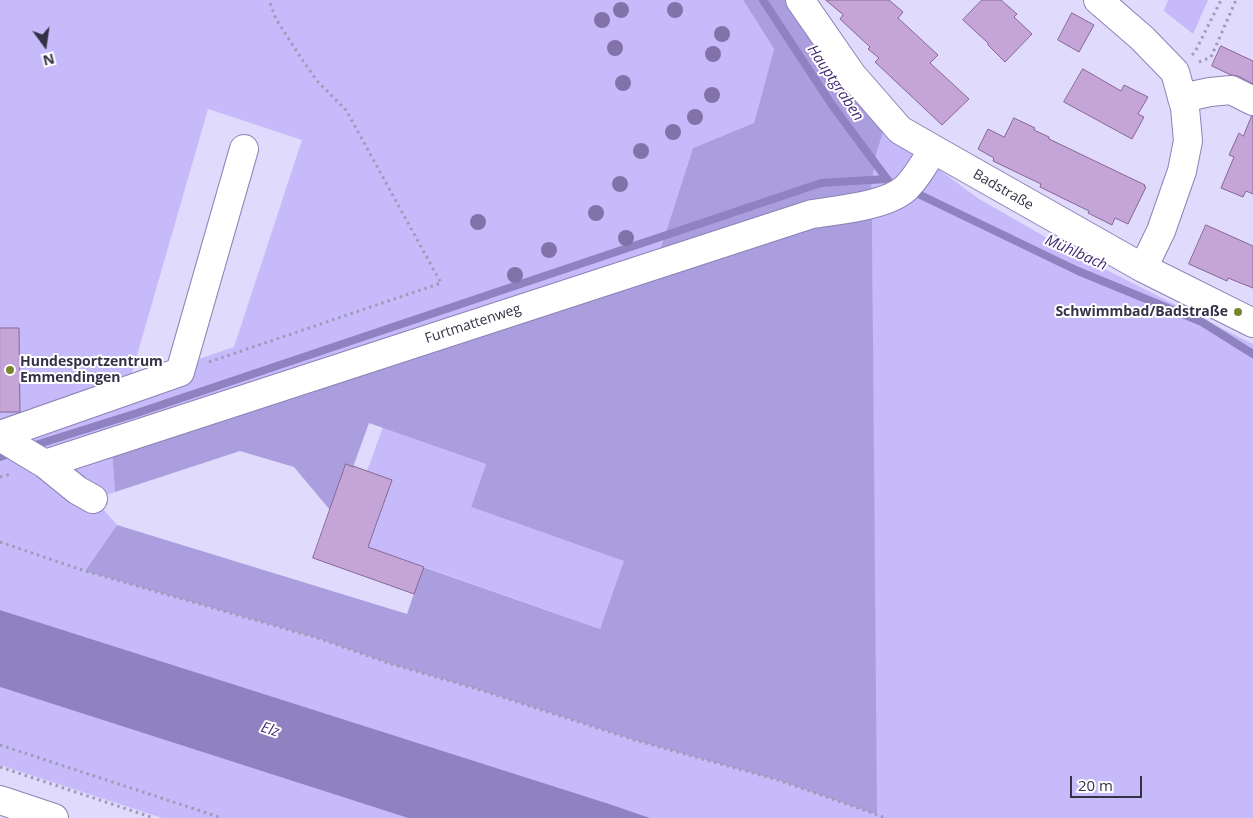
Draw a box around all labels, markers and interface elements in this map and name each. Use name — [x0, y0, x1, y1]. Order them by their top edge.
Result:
north arrow — [20, 20, 70, 70]
water label: Hauptgraben — [803, 42, 867, 124]
text: N — [41, 49, 57, 71]
street label: Badstraße — [970, 166, 1036, 214]
water label: Mühlbach — [1042, 231, 1110, 275]
street label: Furtmattenweg — [423, 301, 523, 347]
place label: Schwimmbad/Badstraße — [1055, 304, 1228, 320]
marker: Schwimmbad/Badstraße — [1232, 306, 1244, 318]
place label: Hundesportzentrum Emmendingen — [20, 354, 163, 387]
marker: Hundesportzentrum Emmendingen — [4, 364, 16, 376]
water label: Elz — [259, 719, 281, 741]
scale bar — [1073, 766, 1146, 798]
text: 20 m — [1078, 775, 1113, 795]

